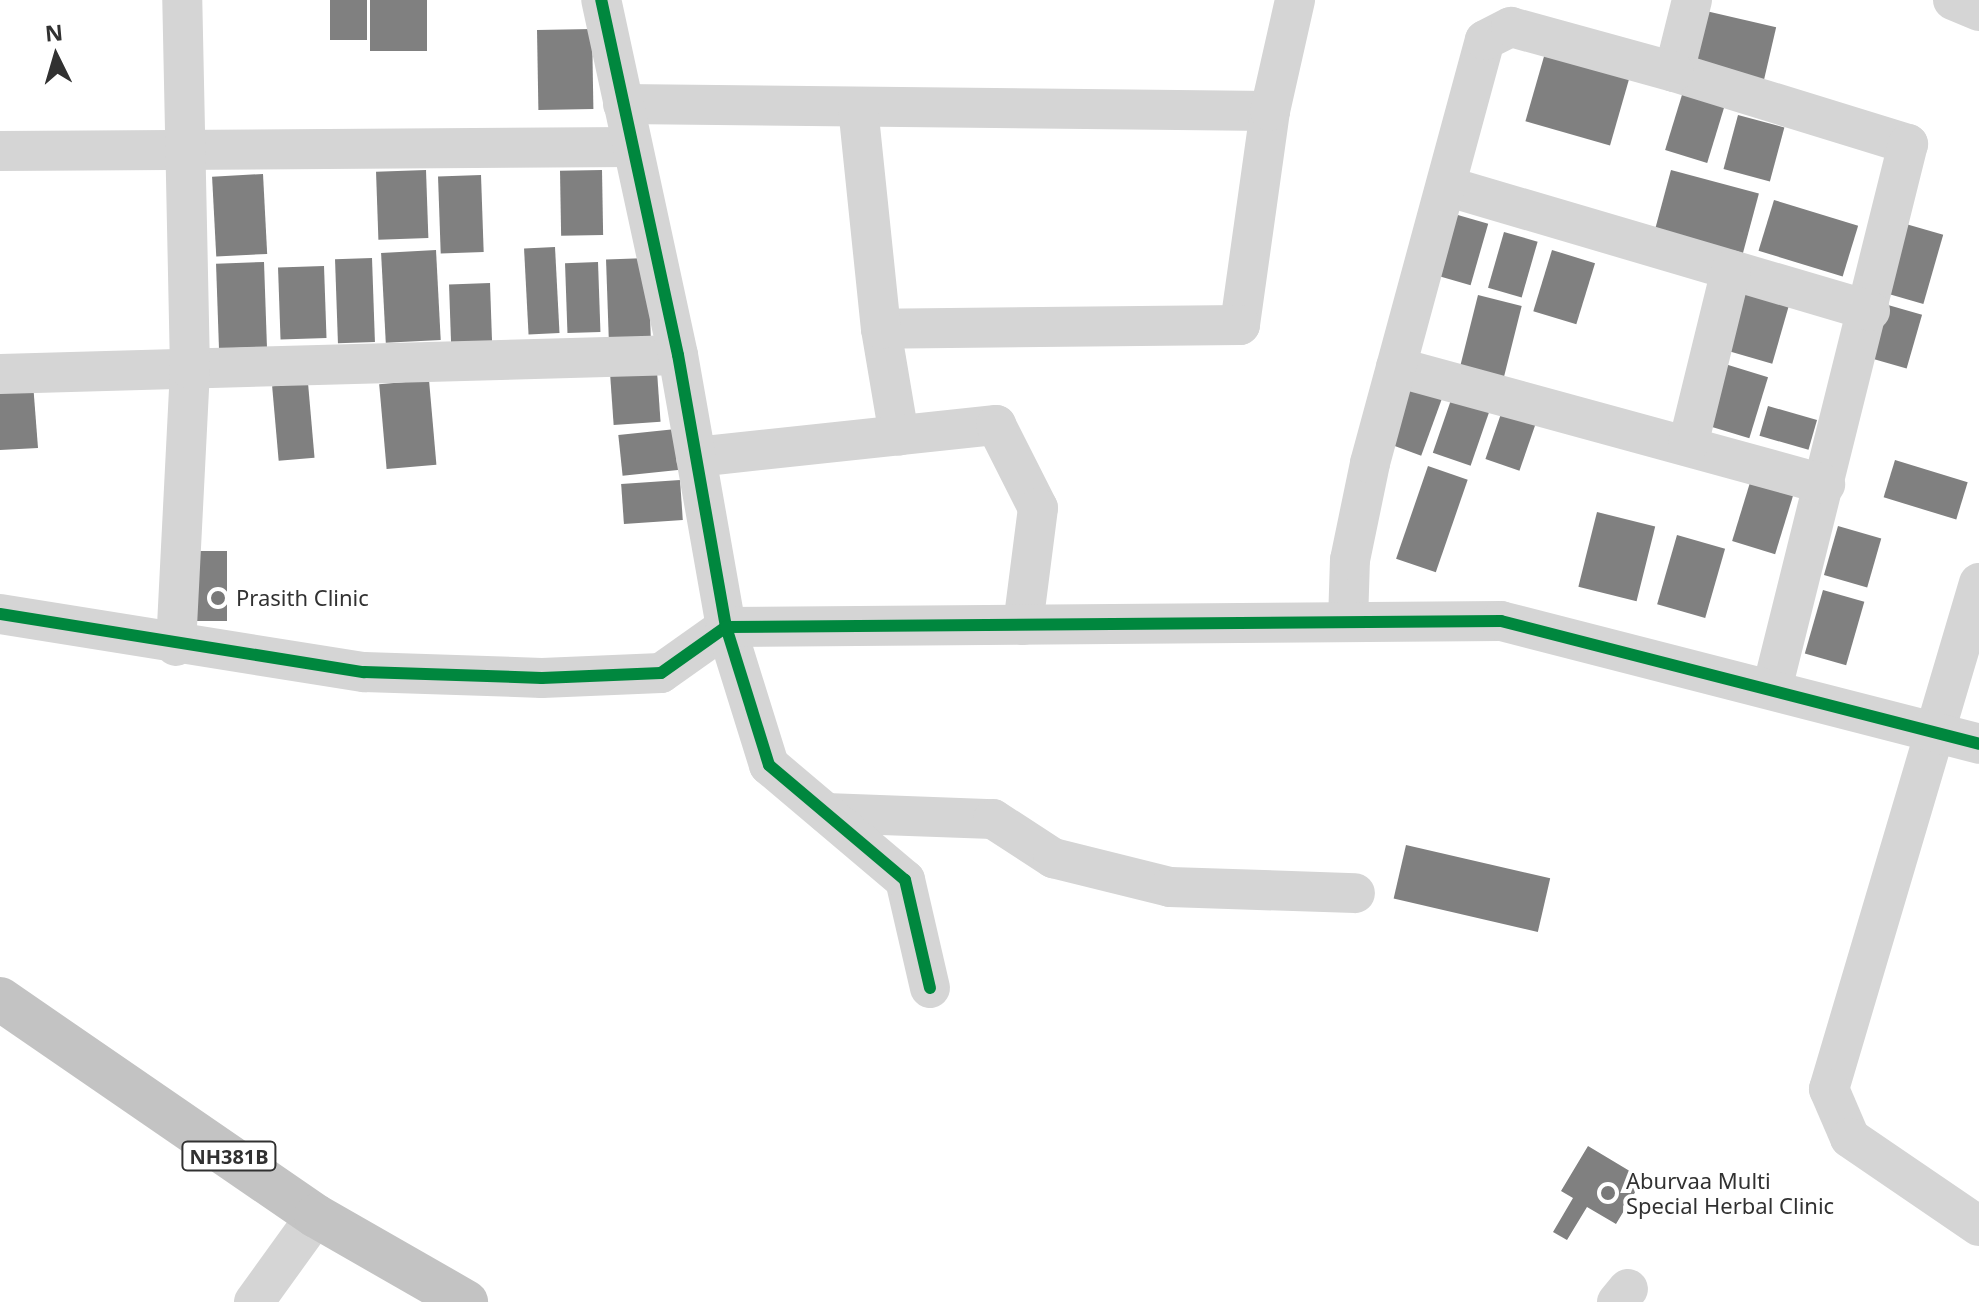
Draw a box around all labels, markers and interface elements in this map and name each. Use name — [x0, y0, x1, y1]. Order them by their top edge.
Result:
north arrow — [16, 16, 96, 96]
text: N — [44, 16, 64, 48]
place label: Prasith Clinic — [236, 585, 369, 611]
marker: Prasith Clinic — [207, 587, 229, 609]
road number: NH381B — [181, 1140, 277, 1172]
place label: Aburvaa Multi Special Herbal Clinic — [1626, 1167, 1834, 1218]
marker: Aburvaa Multi Special Herbal Clinic — [1597, 1182, 1619, 1204]

